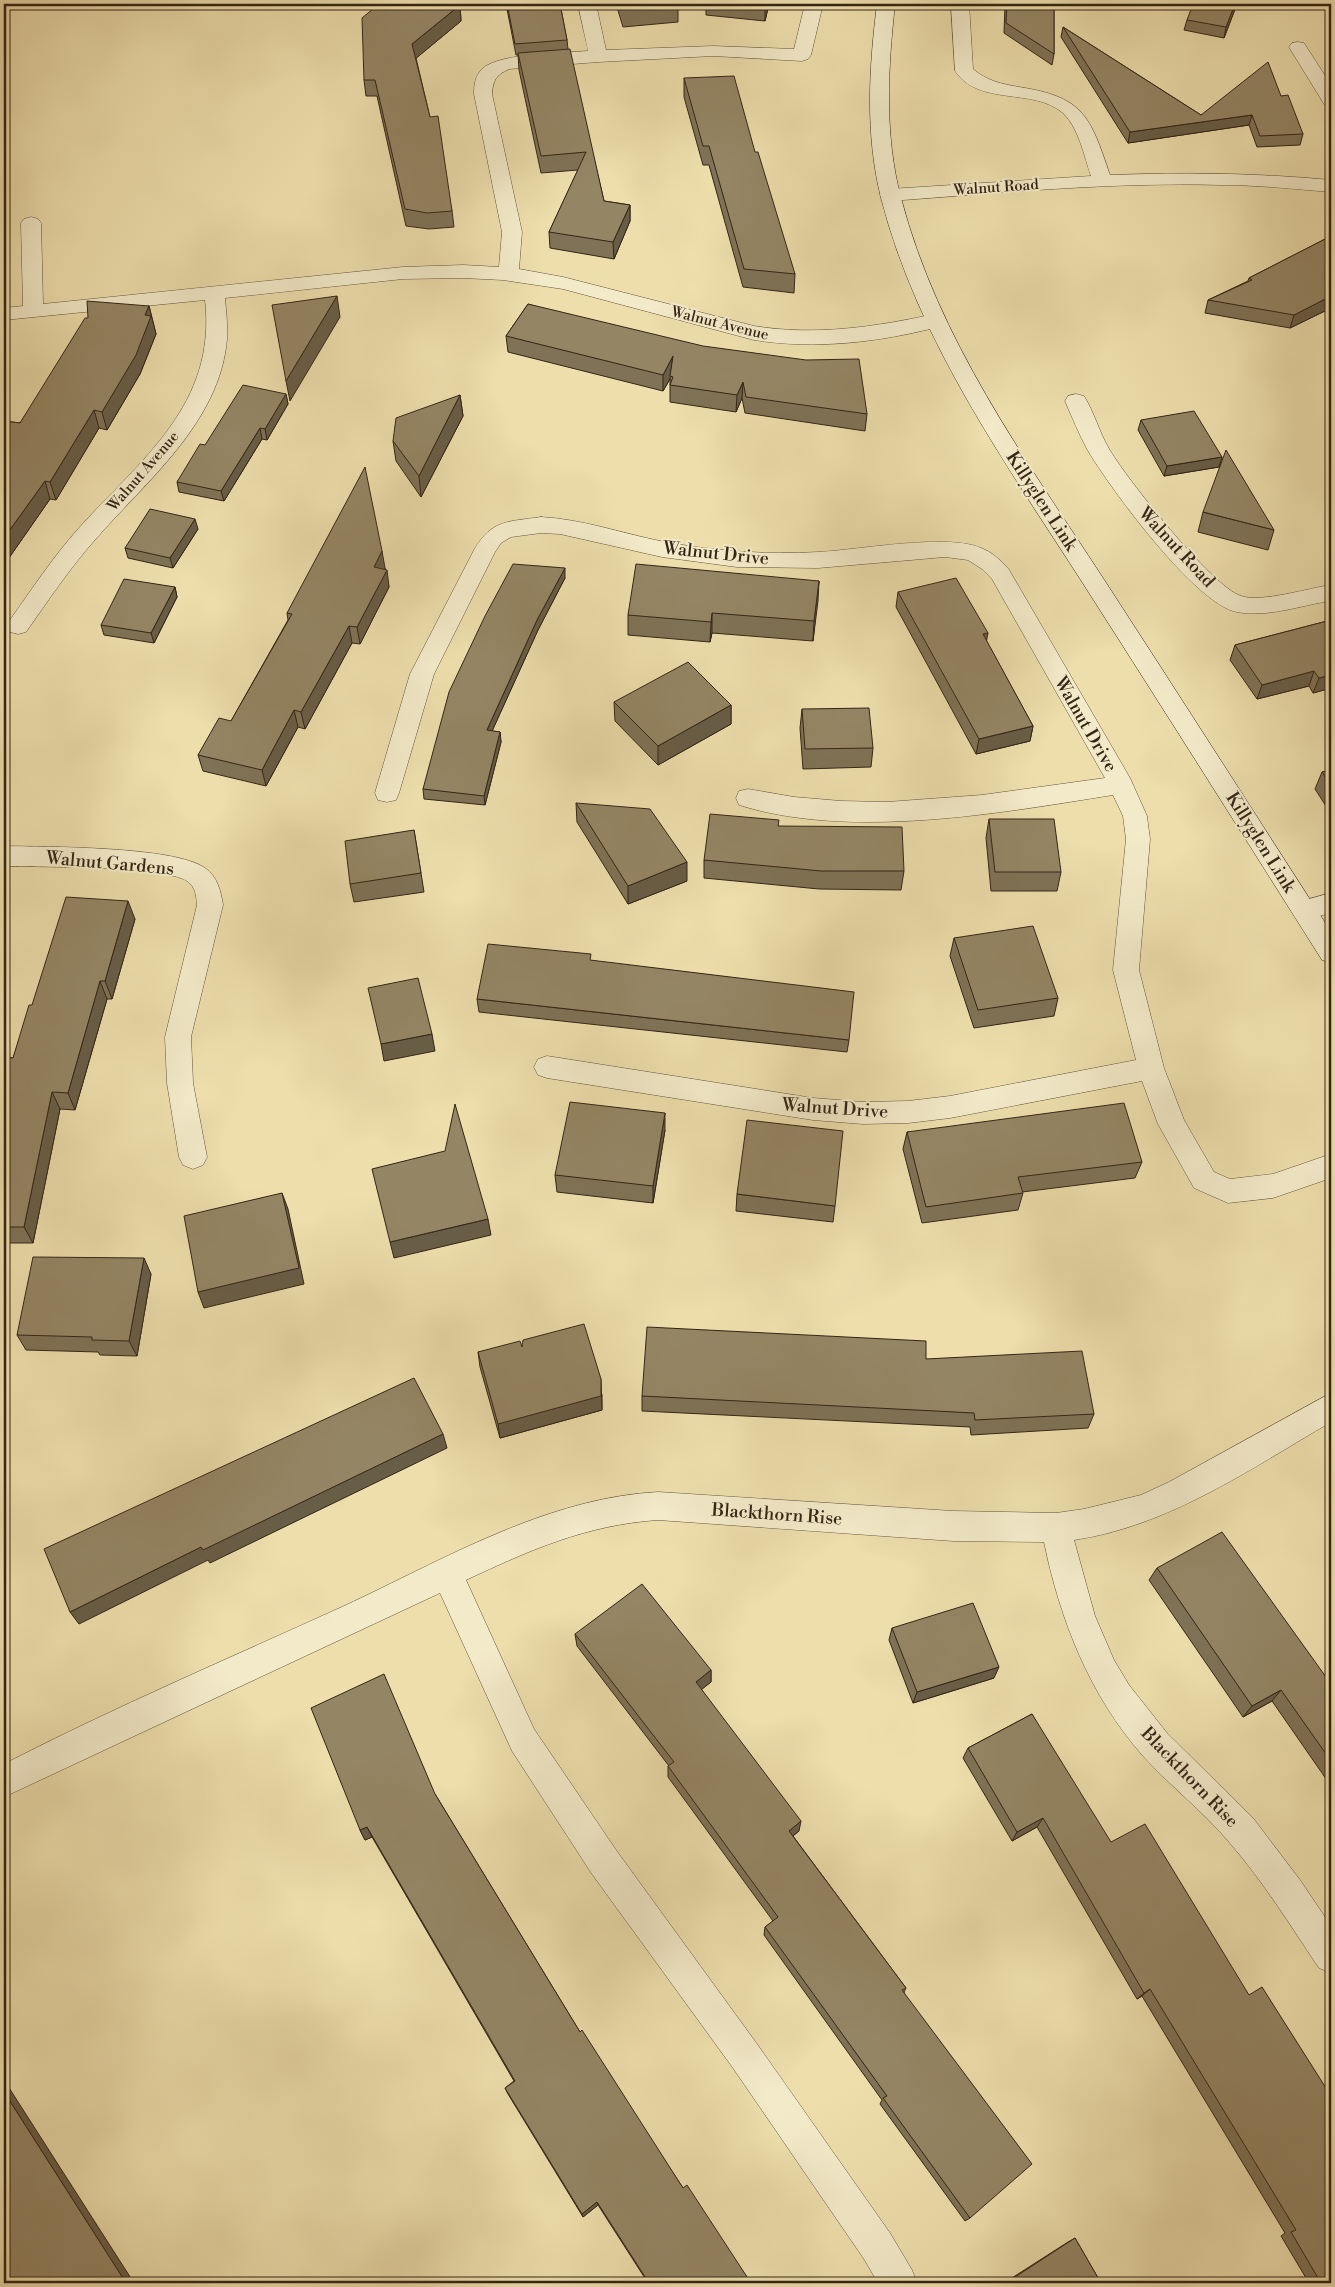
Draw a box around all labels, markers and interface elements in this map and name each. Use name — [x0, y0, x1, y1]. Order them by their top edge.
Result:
street label: Walnut Road — [952, 175, 1040, 200]
street label: Walnut Avenue — [668, 302, 771, 345]
street label: Walnut Avenue — [103, 427, 183, 516]
street label: Killyglen Link — [1001, 447, 1083, 557]
street label: Walnut Road — [1133, 501, 1220, 593]
street label: Walnut Drive — [661, 536, 770, 571]
street label: Walnut Drive — [1048, 672, 1122, 776]
street label: Killyglen Link — [1221, 788, 1301, 898]
street label: Walnut Gardens — [44, 846, 175, 881]
street label: Walnut Drive — [780, 1093, 889, 1124]
street label: Blackthorn Rise — [710, 1498, 843, 1531]
street label: Blackthorn Rise — [1135, 1722, 1243, 1832]

